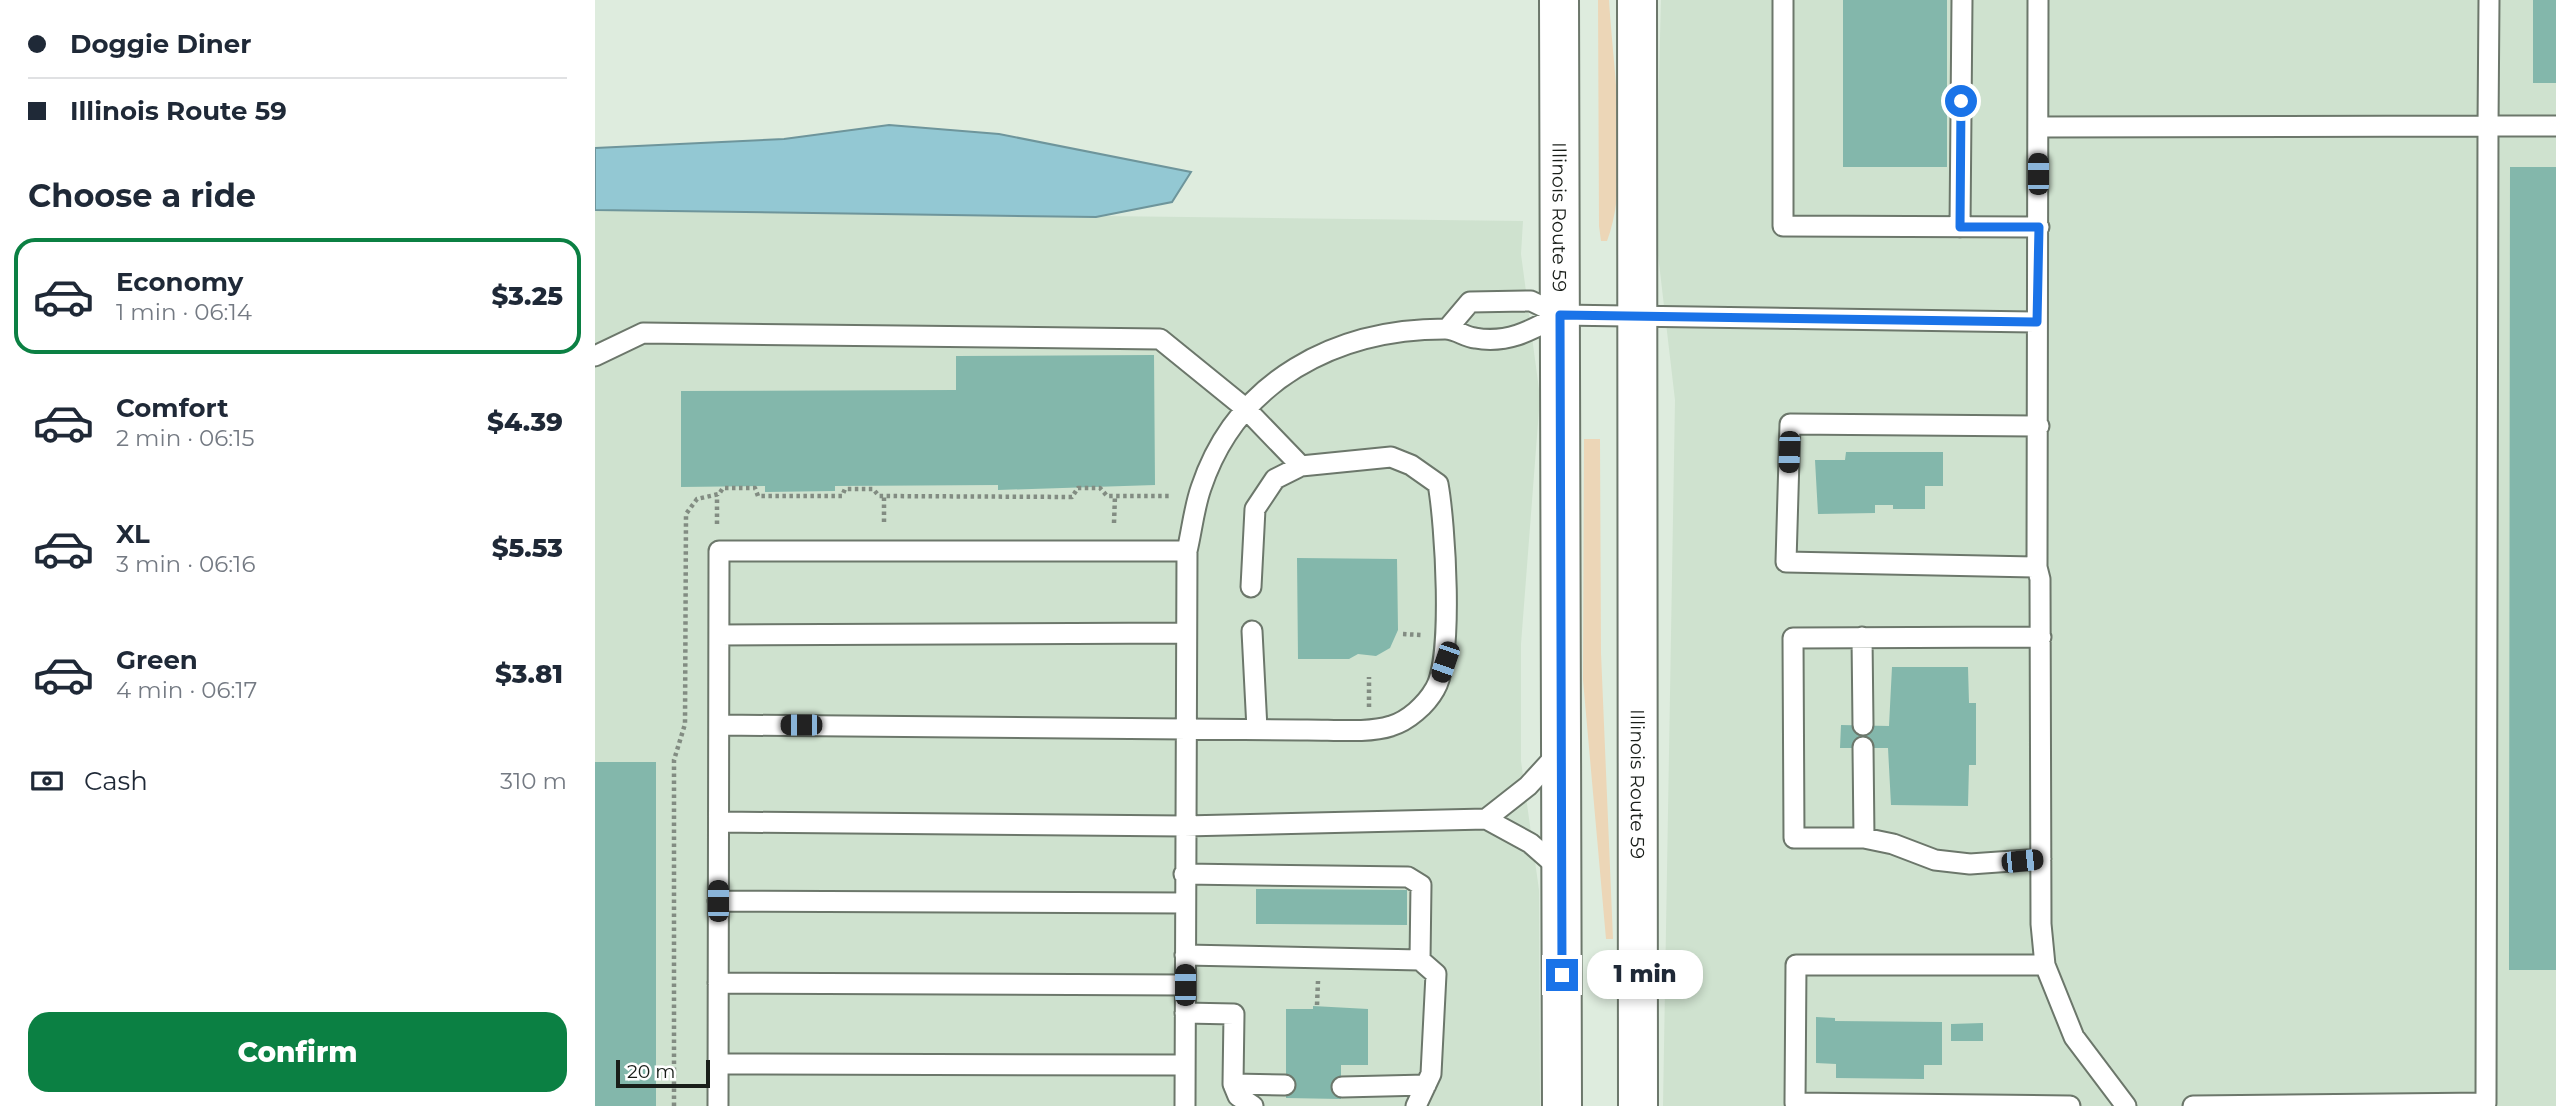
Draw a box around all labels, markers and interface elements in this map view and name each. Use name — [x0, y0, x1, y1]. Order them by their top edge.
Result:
text: Doggie Diner — [70, 28, 251, 60]
route start — [1945, 85, 1977, 117]
text: Illinois Route 59 — [70, 95, 287, 127]
street label: Illinois Route 59 — [1548, 142, 1571, 292]
car — [2028, 153, 2049, 195]
text: Choose a ride — [28, 176, 256, 215]
icon: car — [32, 265, 95, 328]
text: Economy — [116, 266, 243, 298]
text: $3.25 — [492, 280, 563, 312]
text: 1 min · 06:14 — [116, 298, 252, 326]
icon: car — [32, 391, 95, 454]
text: Comfort — [116, 392, 228, 424]
text: $4.39 — [487, 406, 563, 438]
text: 2 min · 06:15 — [116, 424, 255, 452]
car — [1778, 431, 1801, 473]
icon: car — [32, 517, 95, 580]
text: XL — [116, 518, 150, 550]
text: $5.53 — [492, 532, 563, 564]
text: 3 min · 06:16 — [116, 550, 255, 578]
car — [1429, 639, 1462, 685]
icon: car — [32, 643, 95, 706]
text: Green — [116, 644, 198, 676]
text: $3.81 — [495, 658, 563, 690]
text: 4 min · 06:17 — [116, 676, 257, 704]
street label: Illinois Route 59 — [1626, 709, 1649, 859]
car — [781, 715, 823, 736]
icon: cash — [28, 762, 66, 800]
text: Cash — [84, 765, 148, 797]
text: 310 m — [500, 767, 567, 795]
car — [2001, 848, 2044, 874]
car — [708, 880, 729, 922]
callout: 1 min — [1587, 950, 1702, 1000]
route end — [1546, 959, 1578, 991]
text: 1 min — [1613, 960, 1677, 988]
car — [1175, 964, 1196, 1006]
button: Confirm — [28, 1012, 567, 1092]
scale bar — [616, 1057, 711, 1089]
text: 20 m — [627, 1060, 675, 1083]

